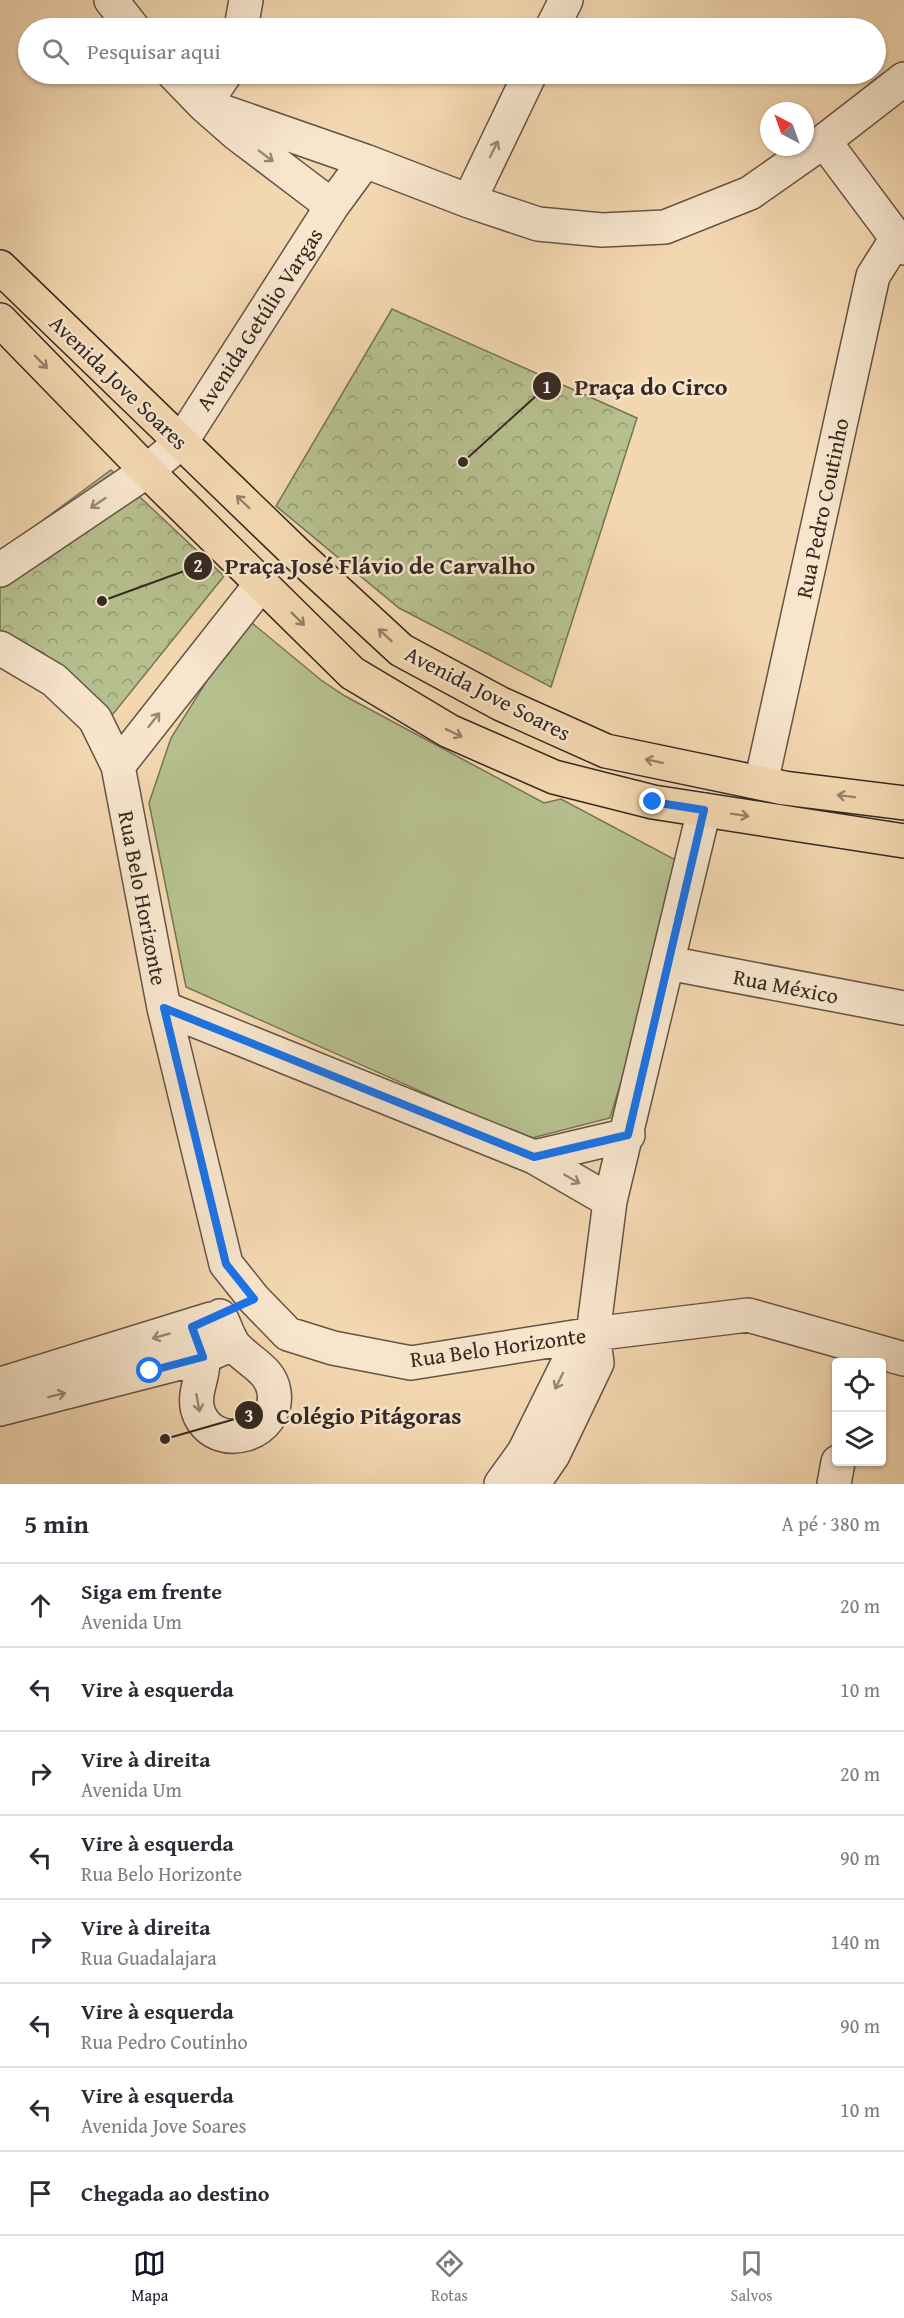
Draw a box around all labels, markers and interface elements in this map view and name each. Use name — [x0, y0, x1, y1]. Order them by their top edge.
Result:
search box — [18, 18, 886, 84]
icon: search — [39, 35, 72, 68]
text: Pesquisar aqui — [87, 35, 221, 67]
north arrow — [760, 102, 814, 156]
one-way arrow — [489, 140, 501, 158]
one-way arrow — [257, 149, 273, 162]
street label: Avenida Getúlio Vargas — [188, 221, 330, 417]
street label: Avenida Jove Soares — [42, 307, 196, 457]
one-way arrow — [34, 355, 48, 370]
callout: Praça do Circo — [532, 365, 740, 407]
text: Praça do Circo — [574, 369, 728, 404]
text: 1 — [542, 373, 552, 400]
street label: Rua Pedro Coutinho — [787, 415, 857, 601]
one-way arrow — [235, 494, 250, 509]
one-way arrow — [90, 498, 107, 510]
callout: Praça José Flávio de Carvalho — [183, 545, 547, 587]
text: Praça José Flávio de Carvalho — [225, 548, 535, 583]
text: 2 — [193, 552, 203, 579]
one-way arrow — [290, 611, 305, 626]
one-way arrow — [378, 628, 393, 642]
street label: Avenida Jove Soares — [400, 637, 576, 749]
one-way arrow — [148, 712, 161, 728]
one-way arrow — [444, 727, 462, 739]
one-way arrow — [645, 755, 664, 766]
route end — [639, 788, 665, 814]
one-way arrow — [837, 790, 856, 801]
street label: Rua Belo Horizonte — [110, 808, 176, 988]
one-way arrow — [730, 810, 750, 821]
street label: Rua México — [731, 960, 841, 1012]
one-way arrow — [563, 1173, 580, 1185]
street label: Rua Belo Horizonte — [408, 1319, 588, 1375]
one-way arrow — [152, 1331, 171, 1342]
route start — [136, 1357, 162, 1383]
map controls — [832, 1358, 886, 1466]
button: locate — [832, 1358, 886, 1412]
one-way arrow — [553, 1371, 565, 1389]
one-way arrow — [47, 1388, 66, 1400]
one-way arrow — [193, 1393, 204, 1413]
callout: Colégio Pitágoras — [234, 1394, 473, 1436]
text: Colégio Pitágoras — [276, 1398, 462, 1433]
text: 3 — [244, 1402, 254, 1429]
button: layers — [832, 1412, 886, 1466]
text: 5 min — [24, 1504, 89, 1543]
text: A pé · 380 m — [782, 1509, 880, 1538]
text: Siga em frente — [81, 1575, 222, 1607]
icon: ahead — [24, 1589, 57, 1622]
text: 20 m — [840, 1591, 880, 1620]
text: Avenida Um — [81, 1607, 182, 1636]
icon: left — [24, 1673, 57, 1706]
text: Vire à esquerda — [81, 1673, 234, 1705]
text: 10 m — [840, 1675, 880, 1704]
text: Vire à direita — [81, 1743, 211, 1775]
icon: right — [24, 1757, 57, 1790]
text: 20 m — [840, 1759, 880, 1788]
text: Avenida Um — [81, 1775, 182, 1804]
text: Vire à esquerda — [81, 1827, 234, 1859]
icon: left — [24, 1841, 57, 1874]
text: 90 m — [840, 1843, 880, 1872]
text: Rua Belo Horizonte — [81, 1859, 242, 1888]
text: Vire à direita — [81, 1911, 211, 1943]
icon: right — [24, 1925, 57, 1958]
text: 140 m — [830, 1927, 880, 1956]
text: Rua Guadalajara — [81, 1943, 217, 1972]
text: Vire à esquerda — [81, 1995, 234, 2027]
icon: left — [24, 2009, 57, 2042]
text: 90 m — [840, 2011, 880, 2040]
text: Rua Pedro Coutinho — [81, 2027, 248, 2056]
text: Vire à esquerda — [81, 2079, 234, 2111]
icon: left — [24, 2093, 57, 2126]
text: 10 m — [840, 2095, 880, 2124]
text: Avenida Jove Soares — [81, 2111, 246, 2140]
icon: arrive — [24, 2177, 57, 2210]
text: Chegada ao destino — [81, 2177, 269, 2209]
tab: Mapa — [131, 2247, 168, 2307]
tab: Rotas — [431, 2247, 468, 2307]
tab: Salvos — [731, 2247, 773, 2307]

